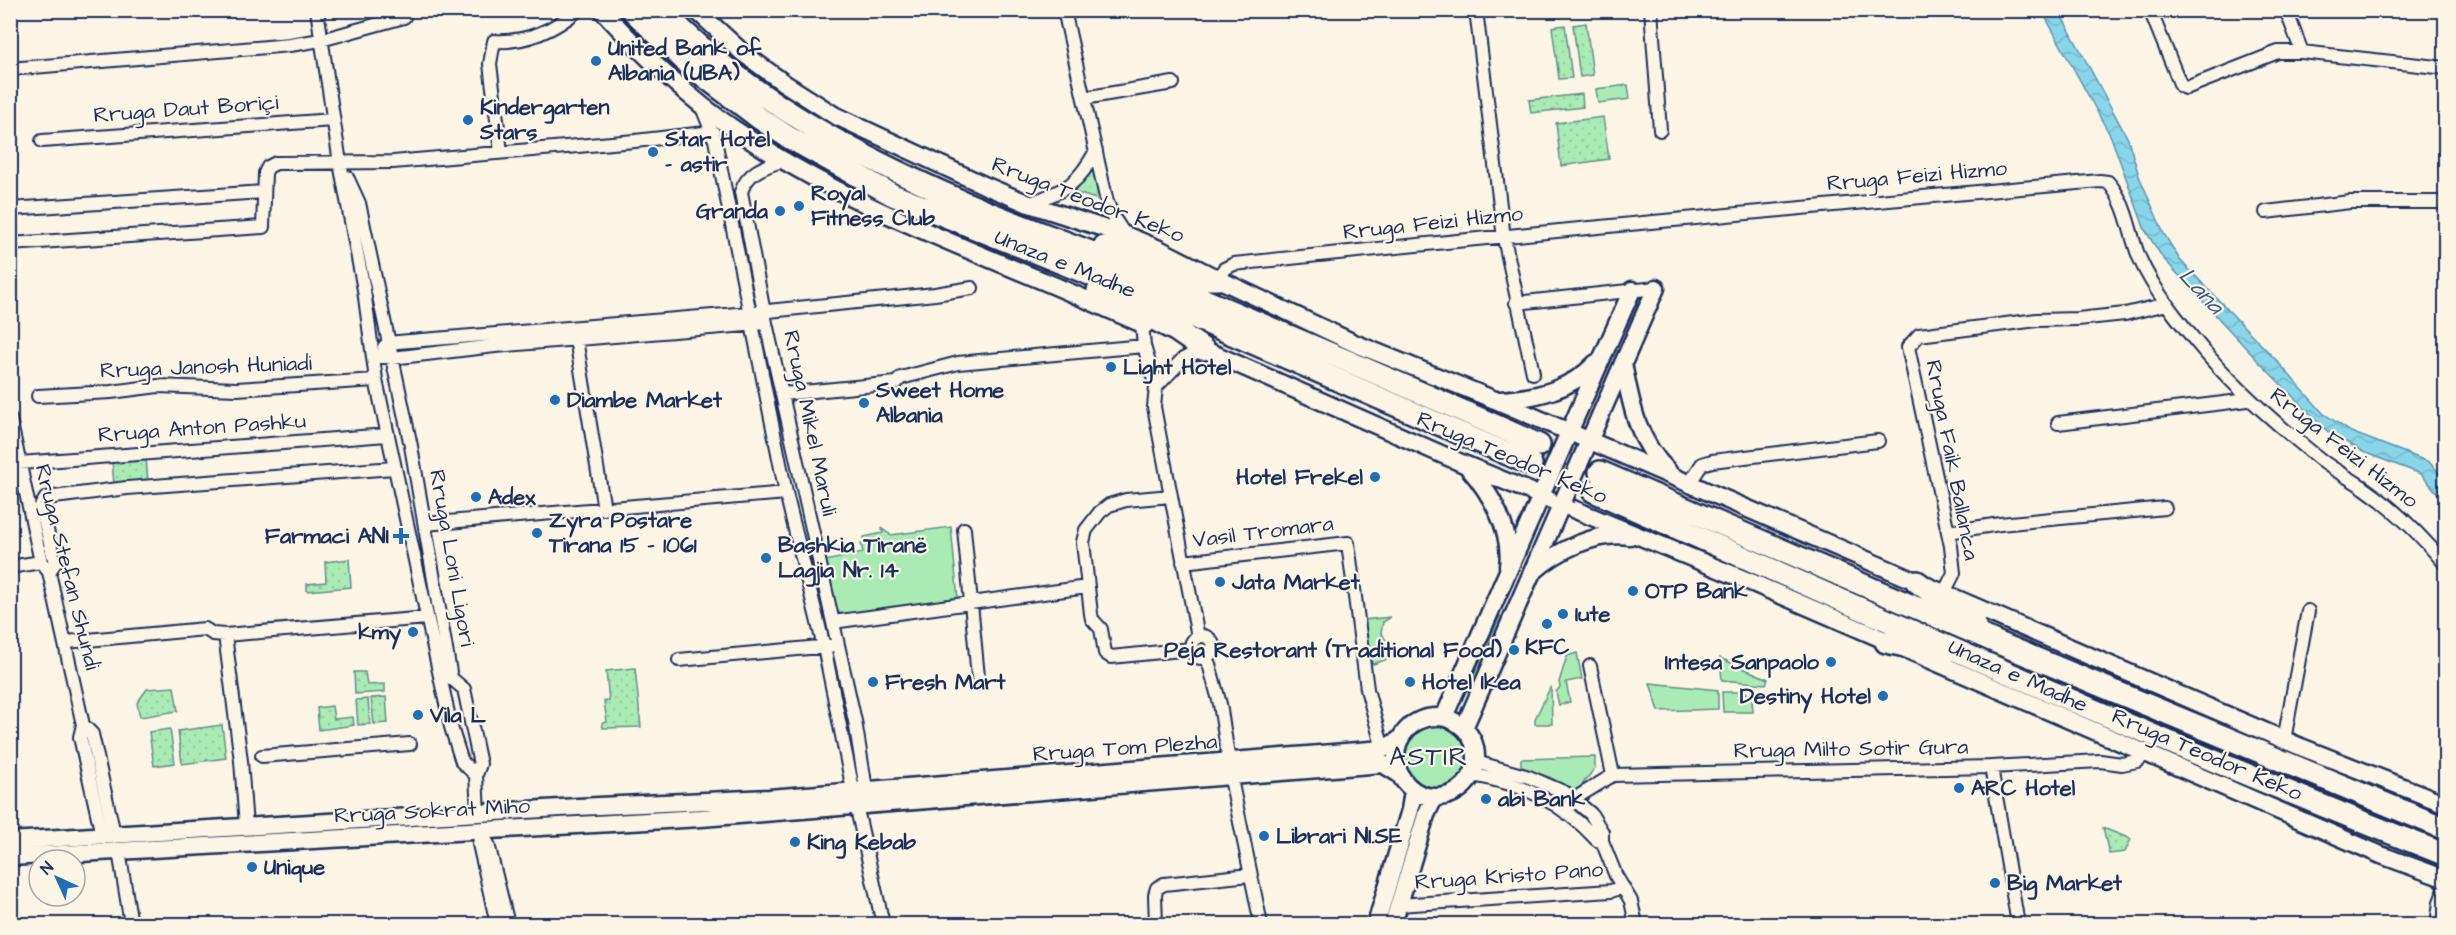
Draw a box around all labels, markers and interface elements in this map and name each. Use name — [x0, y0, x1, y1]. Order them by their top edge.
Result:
place label: United Bank of Albania (UBA) — [608, 33, 762, 89]
marker: United Bank of Albania (UBA) — [589, 54, 603, 68]
street label: Rruga Daut Boriçi — [92, 87, 280, 132]
place label: Kindergarten Stars — [479, 92, 609, 148]
marker: Kindergarten Stars — [461, 113, 475, 127]
place label: Star Hotel - astir — [664, 124, 771, 180]
marker: Star Hotel - astir — [646, 145, 660, 159]
street label: Rruga Teodor Keko — [987, 149, 1189, 252]
street label: Rruga Feizi Hizmo — [1826, 153, 2009, 200]
place label: Royal Fitness Club — [811, 178, 935, 234]
place label: Granda — [696, 196, 769, 227]
street label: Rruga Feizi Hizmo — [1341, 198, 1525, 249]
marker: Royal Fitness Club — [792, 199, 806, 213]
marker: Granda — [773, 204, 787, 218]
street label: Unaza e Madhe — [990, 222, 1140, 306]
water label: Lana — [2170, 260, 2233, 323]
street label: Rruga Mikel Maruli — [774, 327, 845, 519]
street label: Rruga Janosh Huniadi — [100, 348, 312, 387]
place label: Light Hotel — [1123, 352, 1232, 384]
street label: Rruga Faik Ballanca — [1916, 357, 1987, 563]
marker: Light Hotel — [1104, 360, 1118, 374]
place label: Sweet Home Albania — [875, 375, 1004, 431]
street label: Rruga Feizi Hizmo — [2263, 380, 2425, 517]
place label: Diambe Market — [567, 385, 723, 416]
marker: Diambe Market — [548, 393, 562, 407]
marker: Sweet Home Albania — [857, 396, 871, 410]
street label: Rruga Teodor Keko — [1412, 404, 1613, 513]
street label: Rruga Anton Pashku — [97, 405, 307, 452]
street label: Rruga Stefan Shundi — [25, 461, 108, 673]
place label: Hotel Frekel — [1236, 462, 1364, 493]
street label: Rruga Loni Ligori — [420, 467, 483, 649]
marker: Hotel Frekel — [1368, 470, 1382, 484]
place label: Adex — [488, 482, 536, 513]
marker: Adex — [469, 490, 483, 504]
place label: Zyra Postare Tirana 15 - 1061 — [548, 505, 697, 561]
street label: Vasil Tromara — [1191, 508, 1335, 556]
place label: Farmaci ANI — [265, 521, 389, 552]
marker: Zyra Postare Tirana 15 - 1061 — [530, 526, 544, 540]
marker: Farmaci ANI — [394, 529, 408, 543]
place label: Bashkia Tiranë Lagjia Nr. 14 — [778, 530, 927, 587]
marker: Bashkia Tiranë Lagjia Nr. 14 — [759, 551, 773, 565]
place label: Jata Market — [1231, 567, 1361, 598]
marker: Jata Market — [1213, 575, 1227, 589]
place label: OTP Bank — [1645, 576, 1748, 607]
marker: OTP Bank — [1626, 584, 1640, 598]
place label: Iute — [1575, 599, 1610, 630]
marker: Iute — [1556, 607, 1570, 621]
place label: kmy — [358, 617, 402, 650]
marker: KFC — [1540, 617, 1554, 631]
marker: kmy — [406, 625, 420, 639]
street label: Unaza e Madhe — [1943, 631, 2093, 721]
place label: KFC — [1525, 632, 1569, 663]
place label: Peja Restorant (Traditional Food) — [1164, 635, 1502, 666]
marker: Peja Restorant (Traditional Food) — [1507, 643, 1521, 657]
place label: Intesa Sanpaolo — [1665, 647, 1820, 678]
marker: Intesa Sanpaolo — [1824, 655, 1838, 669]
place label: Fresh Mart — [885, 667, 1007, 698]
place label: Hotel Ikea — [1422, 667, 1522, 698]
marker: Fresh Mart — [866, 675, 880, 689]
marker: Hotel Ikea — [1403, 675, 1417, 689]
place label: Destiny Hotel — [1740, 681, 1872, 714]
marker: Destiny Hotel — [1876, 689, 1890, 703]
place label: Vila L — [429, 700, 487, 731]
street label: Rruga Teodor Keko — [2107, 701, 2308, 810]
marker: Vila L — [411, 708, 425, 722]
street label: Rruga Tom Plezha — [1032, 726, 1218, 771]
street label: Rruga Milto Sotir Gura — [1733, 731, 1969, 768]
district label: ASTIR — [1389, 739, 1469, 775]
place label: ARC Hotel — [1971, 773, 2076, 804]
marker: ARC Hotel — [1952, 781, 1966, 795]
place label: abi Bank — [1497, 784, 1586, 815]
street label: Rruga Sokrat Miho — [333, 790, 531, 833]
marker: abi Bank — [1479, 792, 1493, 806]
place label: Librari NI.SE — [1276, 821, 1402, 852]
place label: King Kebab — [807, 827, 917, 859]
marker: Librari NI.SE — [1257, 829, 1271, 843]
marker: King Kebab — [788, 835, 802, 849]
north arrow — [27, 848, 87, 908]
place label: Unique — [264, 852, 325, 883]
street label: Rruga Kristo Pano — [1414, 854, 1605, 899]
text: N — [36, 857, 58, 879]
marker: Unique — [245, 860, 259, 874]
place label: Big Market — [2007, 868, 2123, 900]
marker: Big Market — [1988, 876, 2002, 890]

